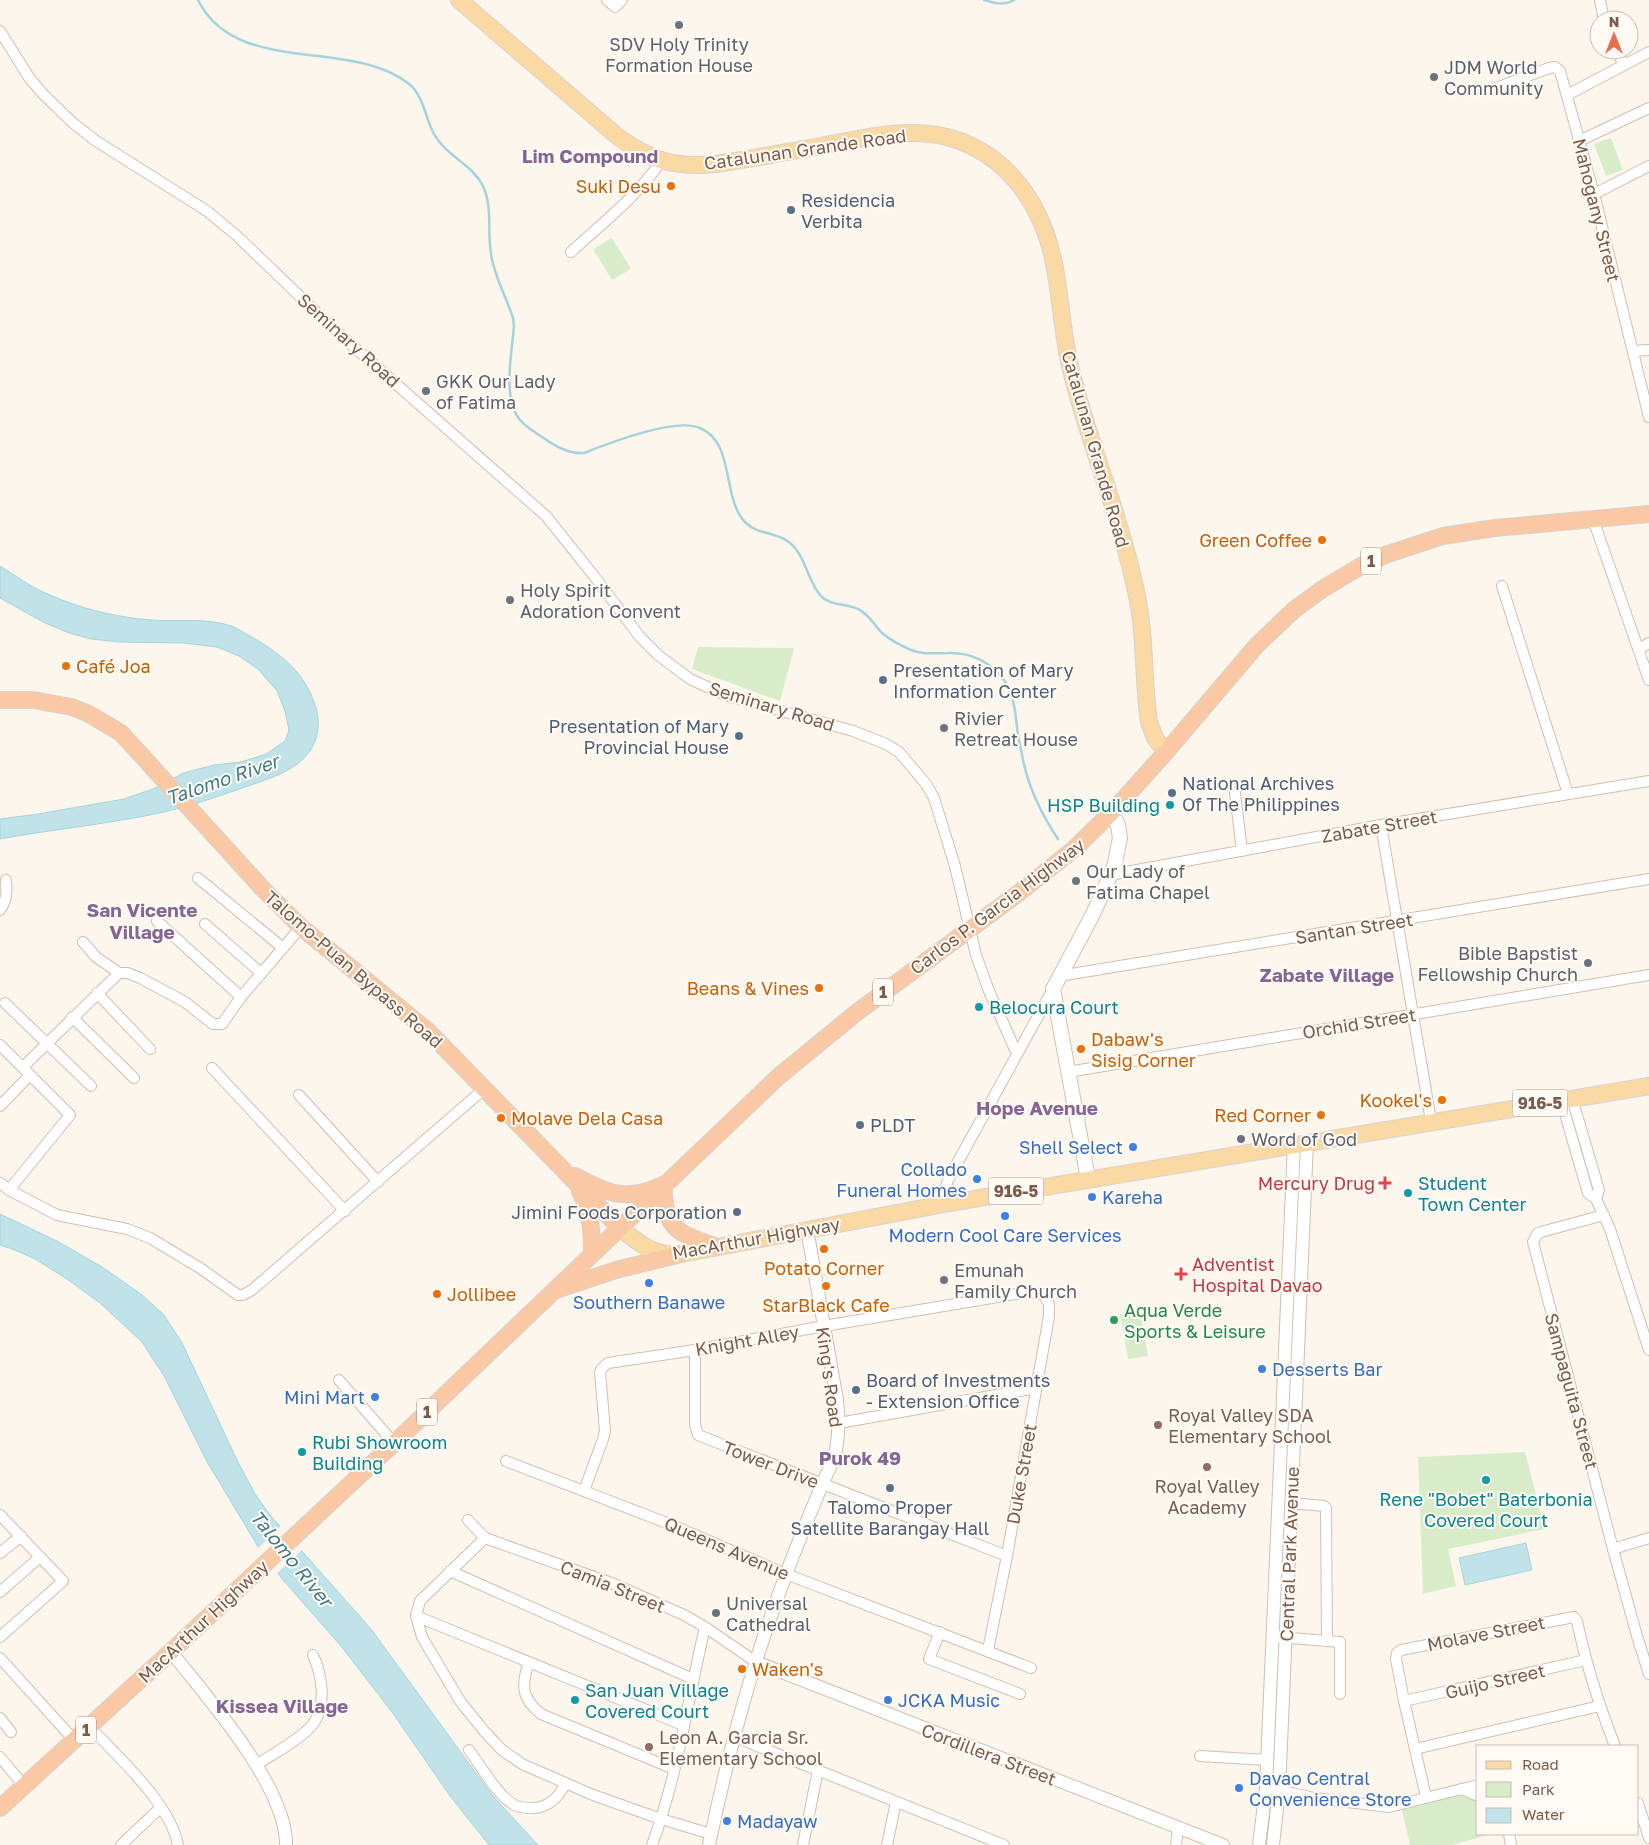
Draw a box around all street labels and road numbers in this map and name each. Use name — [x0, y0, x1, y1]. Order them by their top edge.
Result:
street label: Catalunan Grande Road — [702, 124, 908, 174]
street label: Mahogany Street — [1569, 136, 1625, 284]
street label: Seminary Road — [293, 288, 405, 392]
street label: Catalunan Grande Road — [1057, 348, 1135, 550]
road number: 1 — [1361, 548, 1381, 574]
street label: Seminary Road — [707, 676, 837, 736]
street label: Zabate Street — [1319, 805, 1439, 847]
street label: Carlos P. Garcia Highway — [905, 833, 1089, 979]
street label: Talomo-Puan Bypass Road — [260, 886, 448, 1052]
street label: Santan Street — [1294, 908, 1414, 948]
road number: 1 — [873, 979, 893, 1006]
street label: Orchid Street — [1301, 1003, 1417, 1043]
road number: 916-5 — [1512, 1090, 1568, 1116]
road number: 916-5 — [988, 1178, 1044, 1204]
street label: MacArthur Highway — [670, 1212, 842, 1264]
street label: Sampaguita Street — [1541, 1310, 1603, 1472]
street label: Knight Alley — [693, 1320, 801, 1360]
street label: King's Road — [812, 1325, 848, 1429]
road number: 1 — [417, 1398, 437, 1425]
street label: Duke Street — [1001, 1422, 1041, 1526]
street label: Tower Drive — [720, 1436, 822, 1492]
street label: Central Park Avenue — [1275, 1466, 1303, 1642]
street label: Queens Avenue — [661, 1512, 793, 1584]
street label: MacArthur Highway — [133, 1555, 273, 1687]
street label: Camia Street — [557, 1555, 669, 1617]
street label: Molave Street — [1425, 1611, 1547, 1655]
street label: Guijo Street — [1443, 1659, 1547, 1703]
road number: 1 — [76, 1716, 96, 1744]
street label: Cordillera Street — [919, 1718, 1059, 1790]

